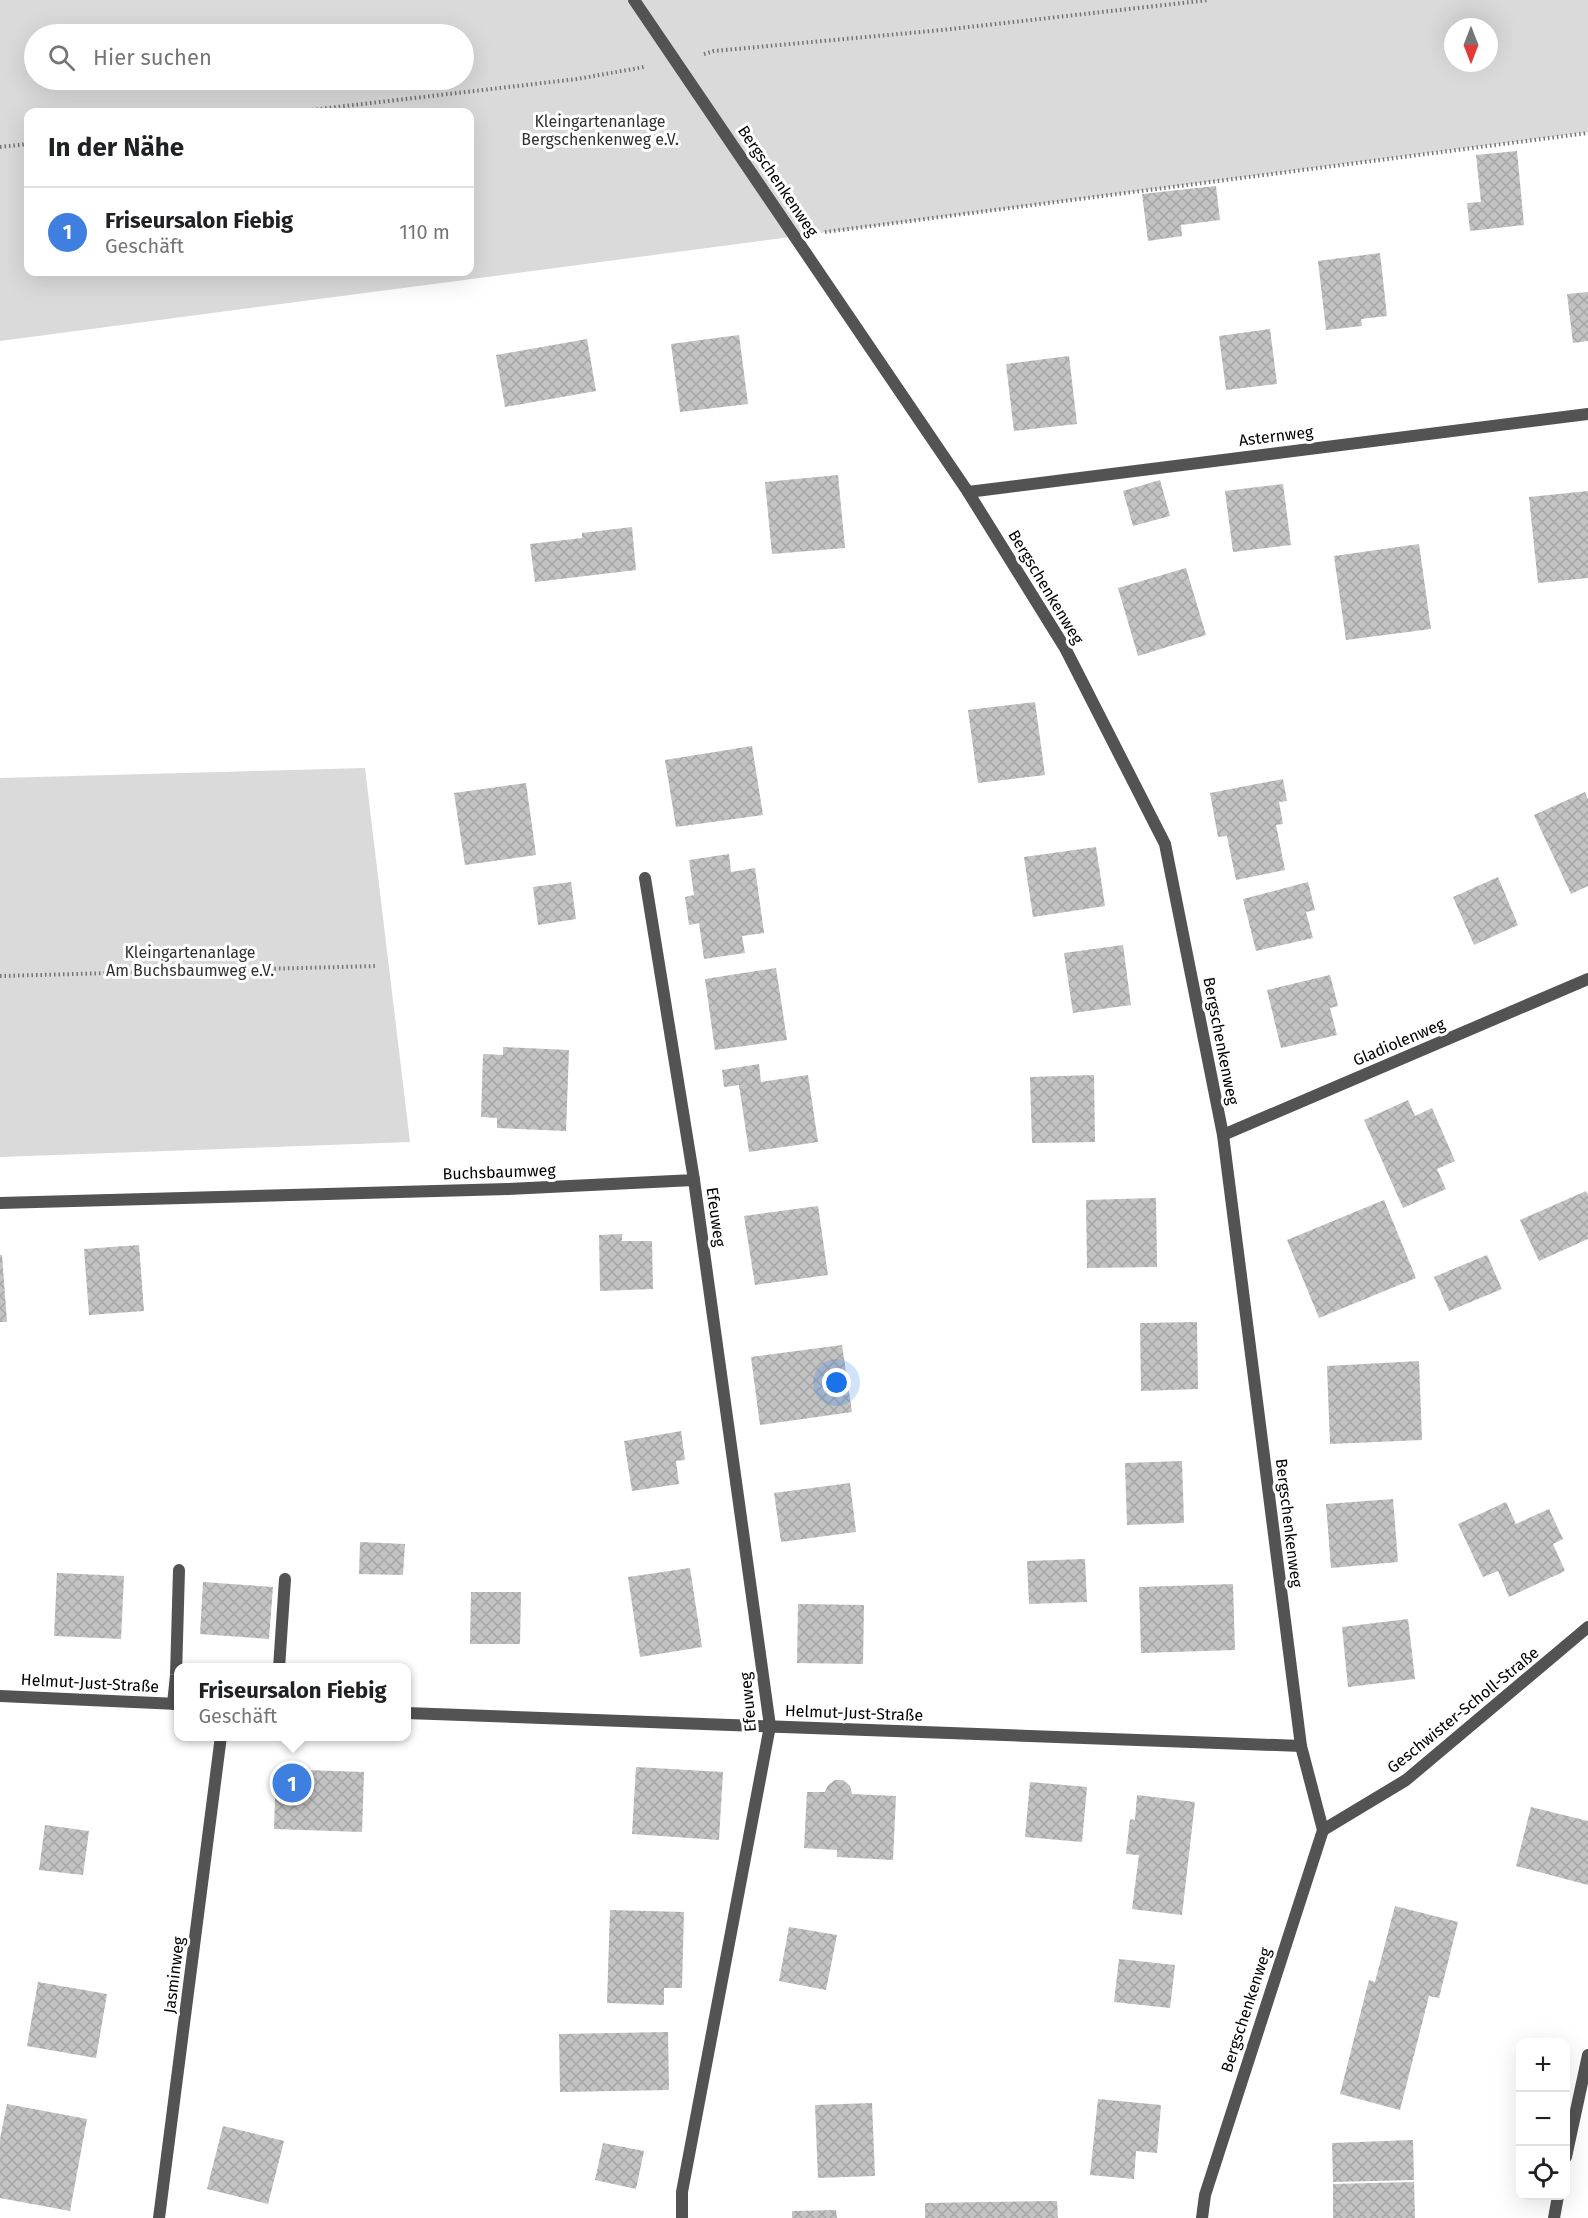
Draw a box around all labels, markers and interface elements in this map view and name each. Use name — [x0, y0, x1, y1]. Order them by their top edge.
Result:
north arrow — [1444, 18, 1498, 72]
search box — [24, 24, 474, 90]
icon: search — [45, 41, 78, 74]
text: Hier suchen — [93, 44, 212, 71]
park label: Kleingartenanlage Bergschenkenweg e.V. — [521, 112, 679, 149]
street label: Bergschenkenweg — [734, 122, 823, 241]
text: In der Nähe — [48, 132, 184, 163]
text: Friseursalon Fiebig — [105, 207, 293, 234]
text: 1 — [63, 220, 72, 244]
text: 110 m — [399, 220, 450, 244]
text: Geschäft — [105, 234, 184, 258]
street label: Asternweg — [1238, 422, 1315, 450]
street label: Bergschenkenweg — [1004, 526, 1088, 648]
park label: Kleingartenanlage Am Buchsbaumweg e.V. — [106, 943, 274, 980]
street label: Bergschenkenweg — [1199, 975, 1243, 1107]
street label: Gladiolenweg — [1350, 1014, 1448, 1070]
street label: Buchsbaumweg — [442, 1161, 557, 1183]
street label: Efeuweg — [702, 1186, 730, 1249]
your location — [822, 1368, 851, 1397]
street label: Bergschenkenweg — [1272, 1457, 1306, 1589]
street label: Geschwister-Scholl-Straße — [1383, 1643, 1543, 1777]
popup — [174, 1663, 411, 1741]
street label: Helmut-Just-Straße — [20, 1670, 160, 1696]
street label: Efeuweg — [736, 1671, 760, 1733]
text: Friseursalon Fiebig — [198, 1677, 387, 1704]
street label: Helmut-Just-Straße — [785, 1701, 923, 1725]
text: Geschäft — [198, 1704, 277, 1728]
pin: 1 — [272, 1760, 312, 1806]
street label: Jasminweg — [160, 1935, 188, 2014]
street label: Bergschenkenweg — [1217, 1945, 1275, 2075]
map controls — [1516, 2038, 1570, 2200]
button: + — [1516, 2038, 1570, 2092]
button: − — [1516, 2092, 1570, 2146]
button: locate — [1516, 2146, 1570, 2200]

